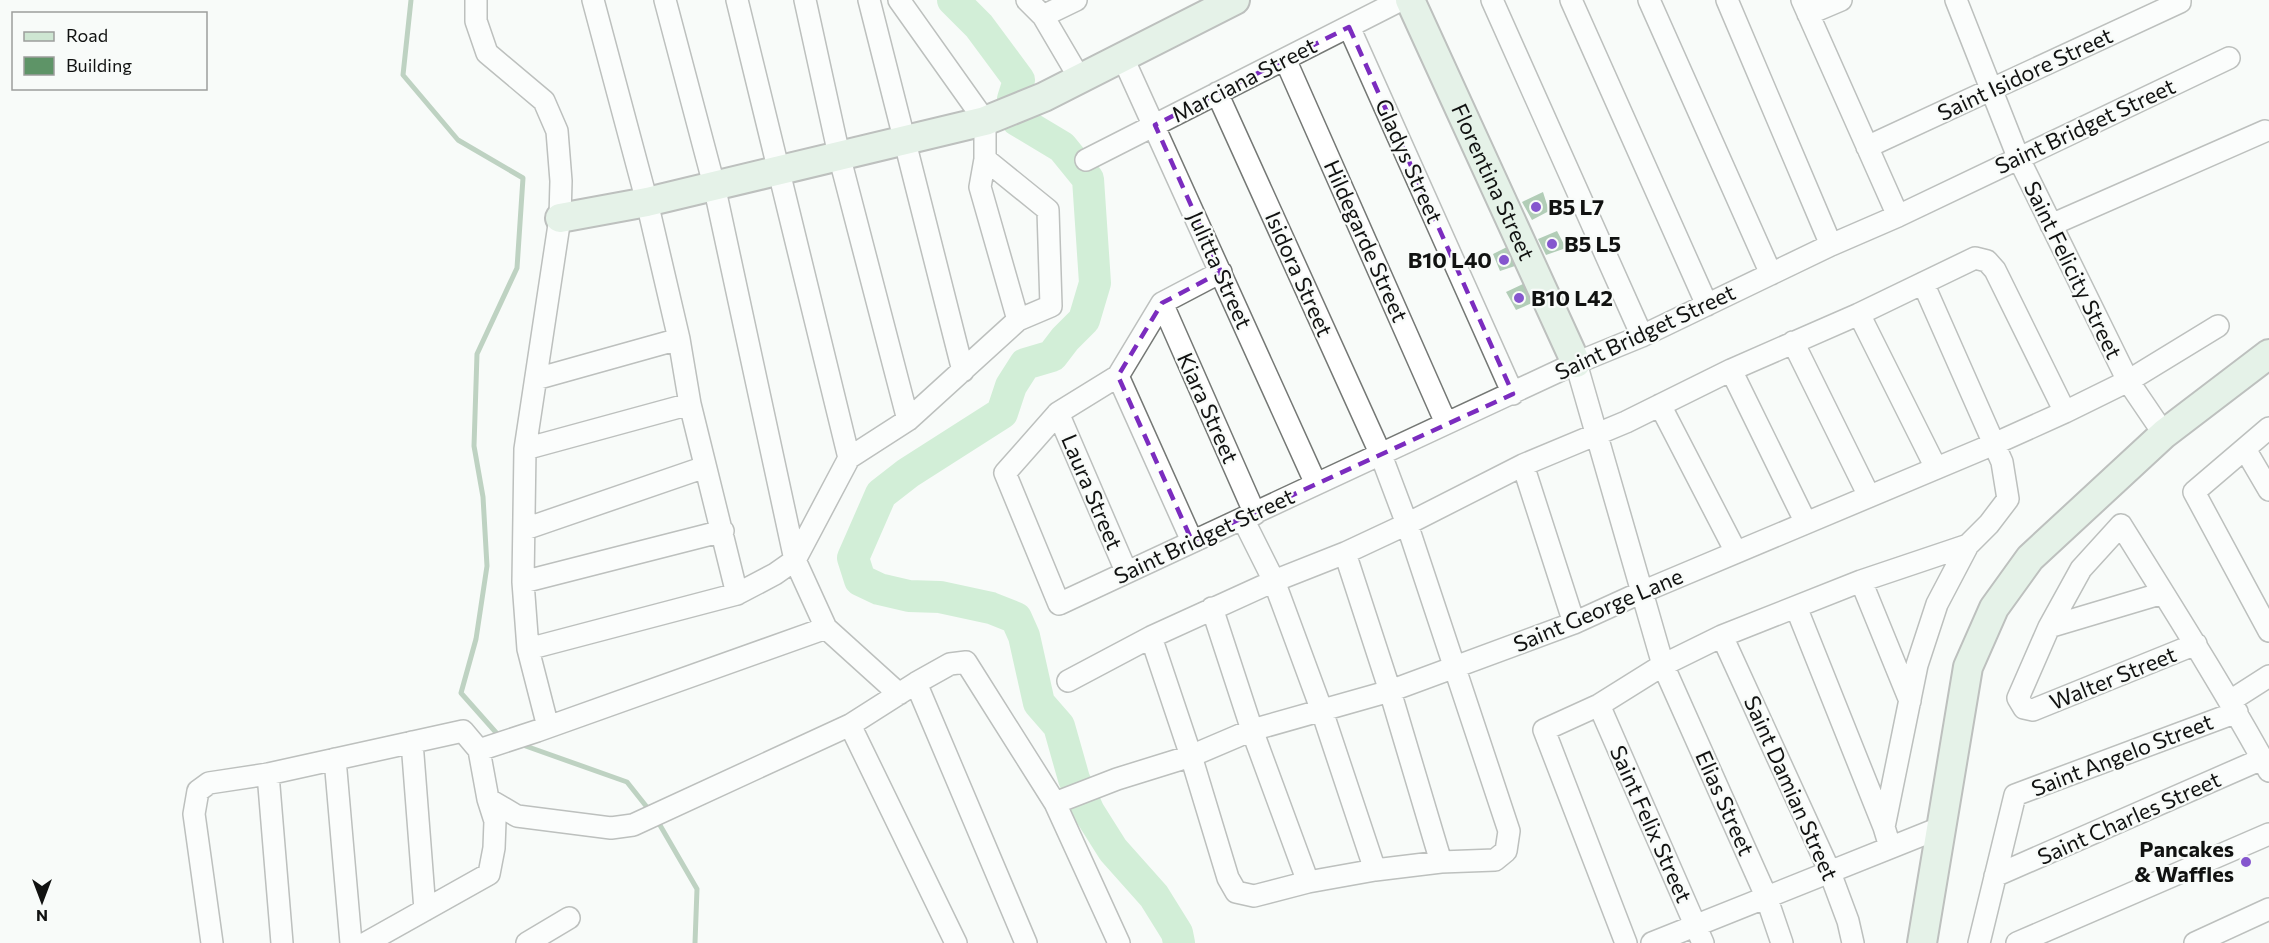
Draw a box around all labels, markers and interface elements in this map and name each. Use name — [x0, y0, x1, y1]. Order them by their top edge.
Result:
legend — [12, 12, 207, 90]
street label: Saint Isidore Street — [1933, 21, 2117, 126]
text: Road — [66, 24, 108, 46]
street label: Marciana Street — [1167, 31, 1321, 128]
text: Building — [66, 54, 132, 76]
street label: Saint Bridget Street — [1990, 72, 2179, 179]
street label: Gladys Street — [1370, 94, 1449, 227]
street label: Florentina Street — [1446, 99, 1541, 264]
street label: Hildegarde Street — [1319, 156, 1414, 326]
street label: Saint Felicity Street — [2019, 177, 2128, 363]
place label: B5 L7 — [1548, 193, 1604, 220]
marker: B5 L7 — [1529, 200, 1543, 214]
street label: Julitta Street — [1183, 207, 1258, 333]
street label: Isidora Street — [1260, 207, 1339, 341]
place label: B5 L5 — [1564, 230, 1621, 257]
marker: B5 L5 — [1545, 237, 1559, 251]
place label: B10 L40 — [1408, 246, 1492, 273]
marker: B10 L40 — [1497, 253, 1511, 267]
street label: Saint Bridget Street — [1550, 278, 1739, 385]
place label: B10 L42 — [1531, 284, 1613, 311]
marker: B10 L42 — [1512, 291, 1526, 305]
street label: Kiara Street — [1172, 348, 1245, 467]
street label: Laura Street — [1056, 430, 1129, 554]
street label: Saint Bridget Street — [1109, 482, 1298, 589]
street label: Saint George Lane — [1509, 562, 1687, 657]
street label: Walter Street — [2046, 640, 2180, 715]
street label: Saint Damian Street — [1739, 691, 1844, 884]
street label: Saint Angelo Street — [2027, 708, 2216, 802]
street label: Saint Felix Street — [1605, 741, 1698, 906]
street label: Elias Street — [1690, 746, 1761, 860]
street label: Saint Charles Street — [2033, 765, 2224, 870]
place label: Pancakes & Waffles — [2134, 835, 2234, 887]
marker: Pancakes & Waffles — [2239, 855, 2253, 869]
north arrow — [12, 871, 72, 931]
text: N — [36, 907, 48, 926]

